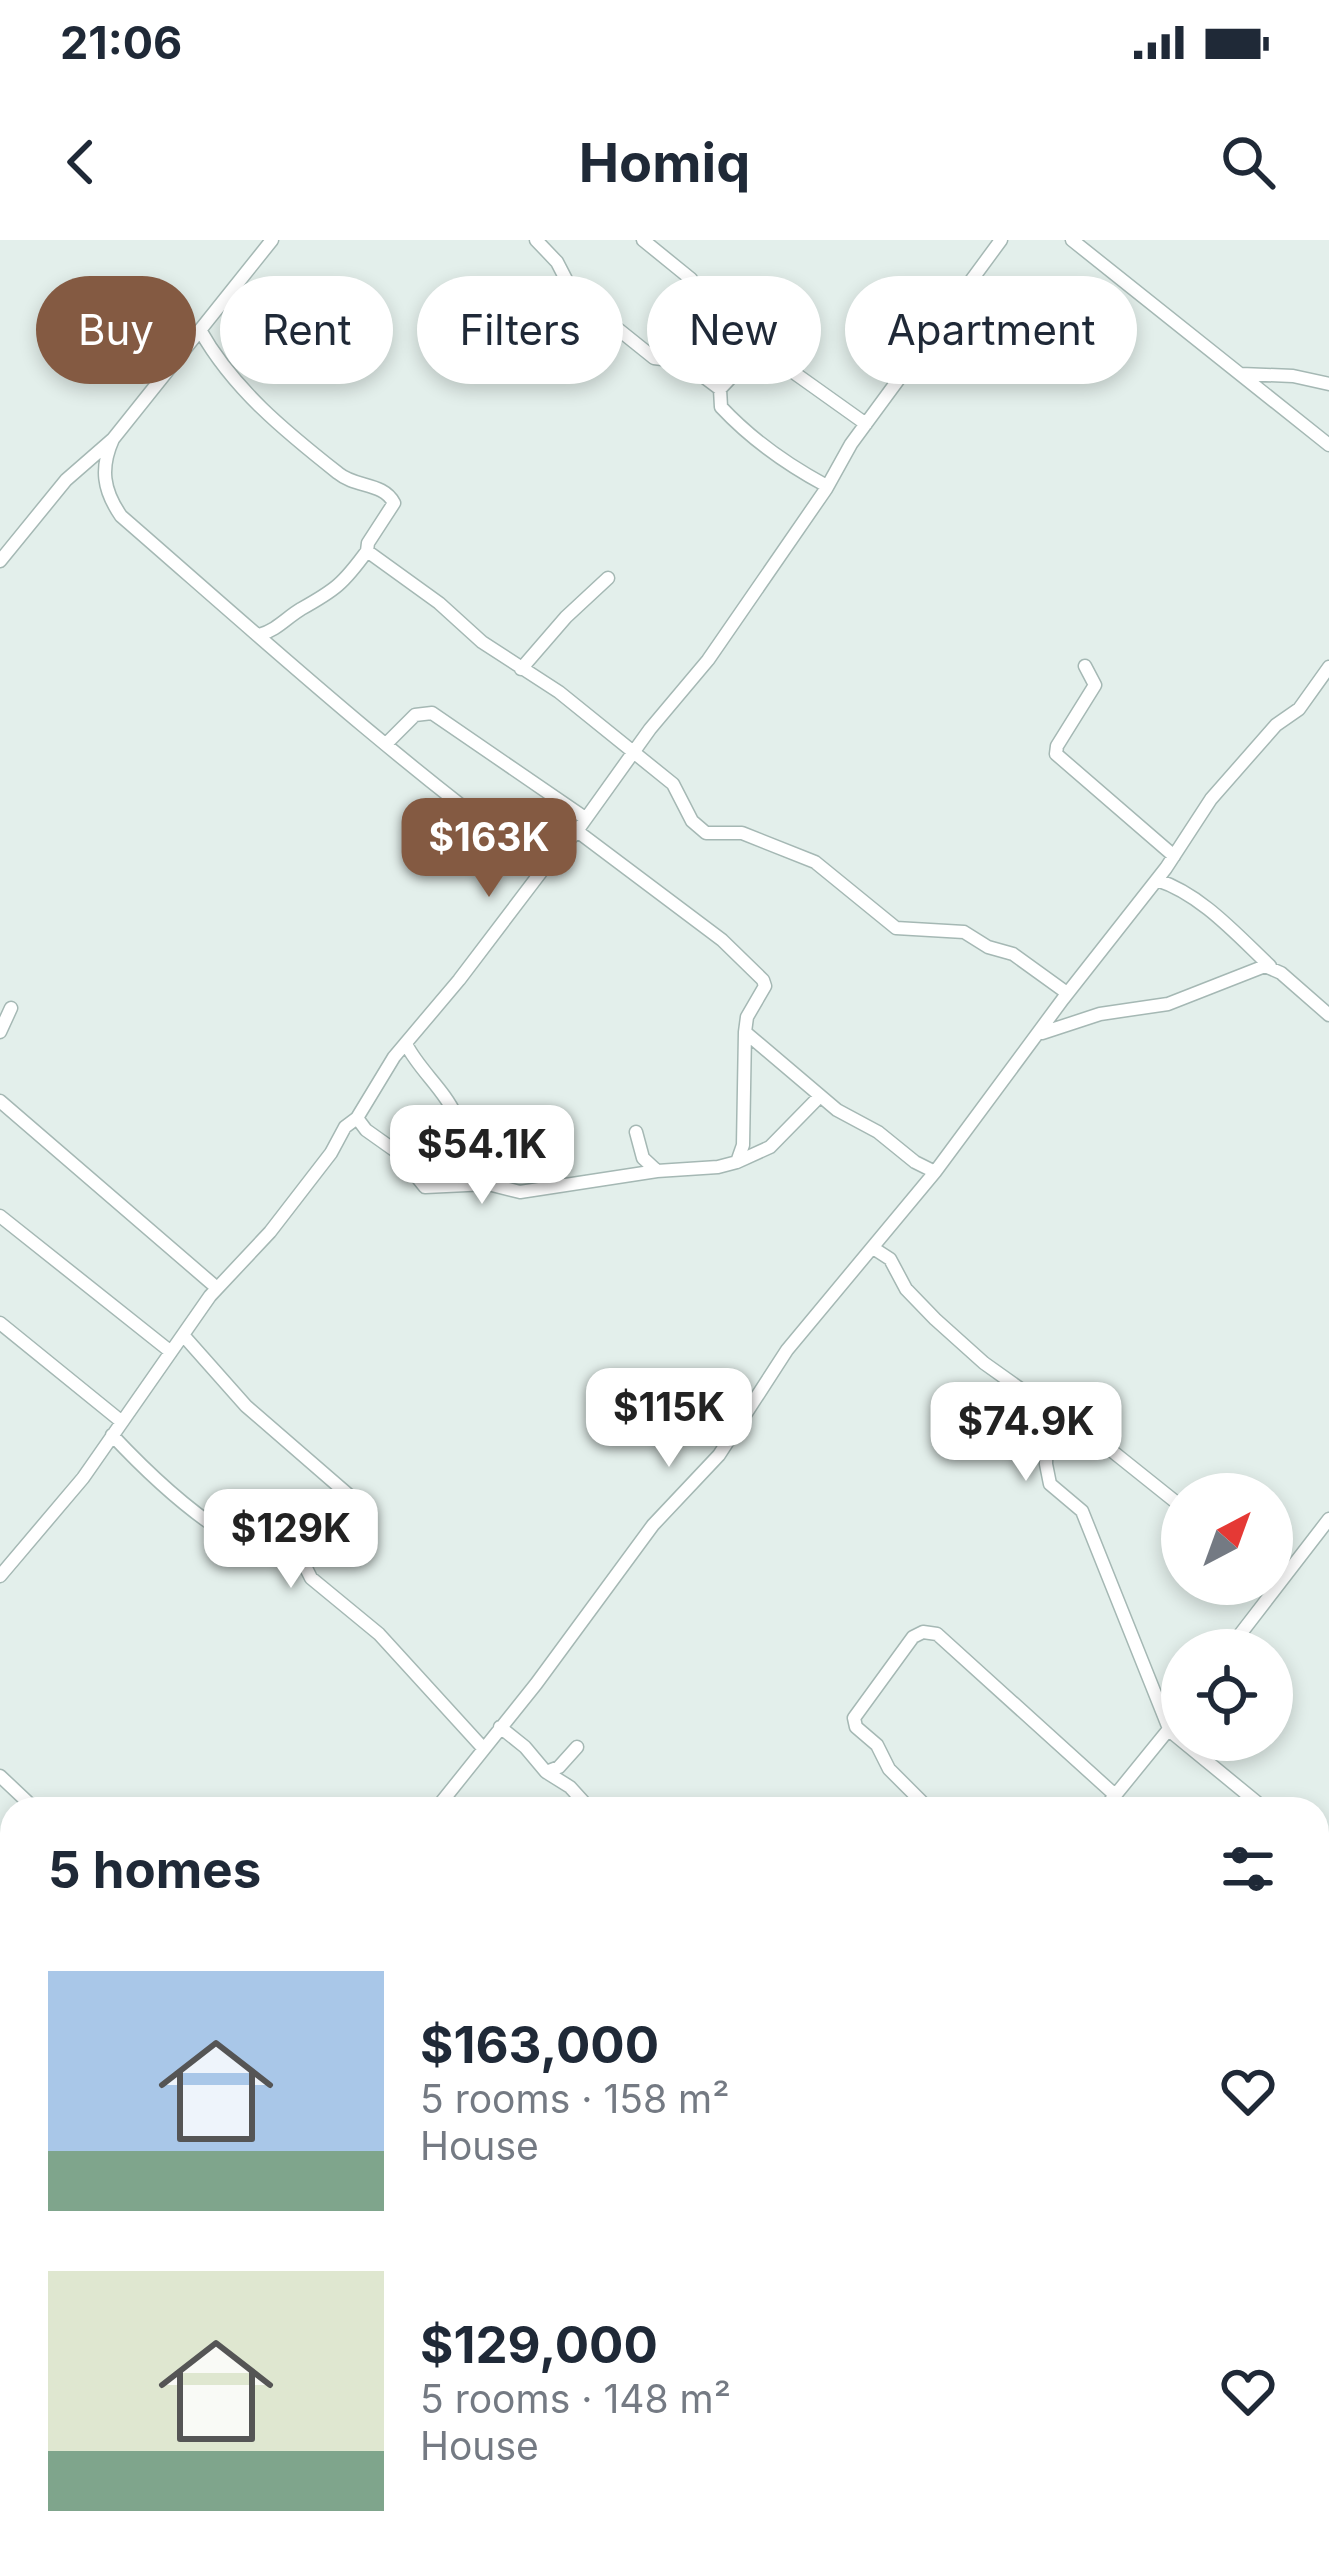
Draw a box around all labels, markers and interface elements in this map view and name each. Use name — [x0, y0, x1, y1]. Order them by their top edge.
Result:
text: 21:06 — [60, 15, 182, 70]
icon: back — [48, 129, 114, 195]
icon: search — [1215, 129, 1281, 195]
text: Homiq — [579, 130, 750, 195]
chip: Buy — [36, 276, 196, 384]
chip: Rent — [220, 276, 393, 384]
chip: Filters — [417, 276, 623, 384]
chip: New — [647, 276, 821, 384]
chip: Apartment — [845, 276, 1137, 384]
pin: $163K — [405, 798, 573, 900]
text: $163K — [429, 813, 549, 860]
pin: $54.1K — [384, 1105, 580, 1207]
text: $54.1K — [417, 1120, 547, 1167]
pin: $115K — [585, 1368, 753, 1470]
pin: $74.9K — [928, 1382, 1124, 1484]
text: $115K — [613, 1383, 725, 1430]
text: $74.9K — [958, 1397, 1094, 1444]
north arrow — [1161, 1473, 1293, 1605]
map controls — [1161, 1473, 1293, 1761]
pin: $129K — [207, 1489, 375, 1591]
text: $129K — [231, 1504, 351, 1551]
button: locate — [1161, 1629, 1293, 1761]
icon: filters — [1215, 1836, 1281, 1902]
text: 5 homes — [48, 1839, 261, 1900]
text: $163,000 — [420, 2014, 659, 2075]
icon: home — [144, 2019, 288, 2163]
icon: heart — [1215, 2058, 1281, 2124]
text: 5 rooms · 158 m² — [420, 2075, 729, 2122]
text: House — [420, 2122, 539, 2169]
text: $129,000 — [420, 2314, 658, 2375]
icon: home — [144, 2319, 288, 2463]
icon: heart — [1215, 2358, 1281, 2424]
text: 5 rooms · 148 m² — [420, 2375, 731, 2422]
text: House — [420, 2422, 539, 2469]

